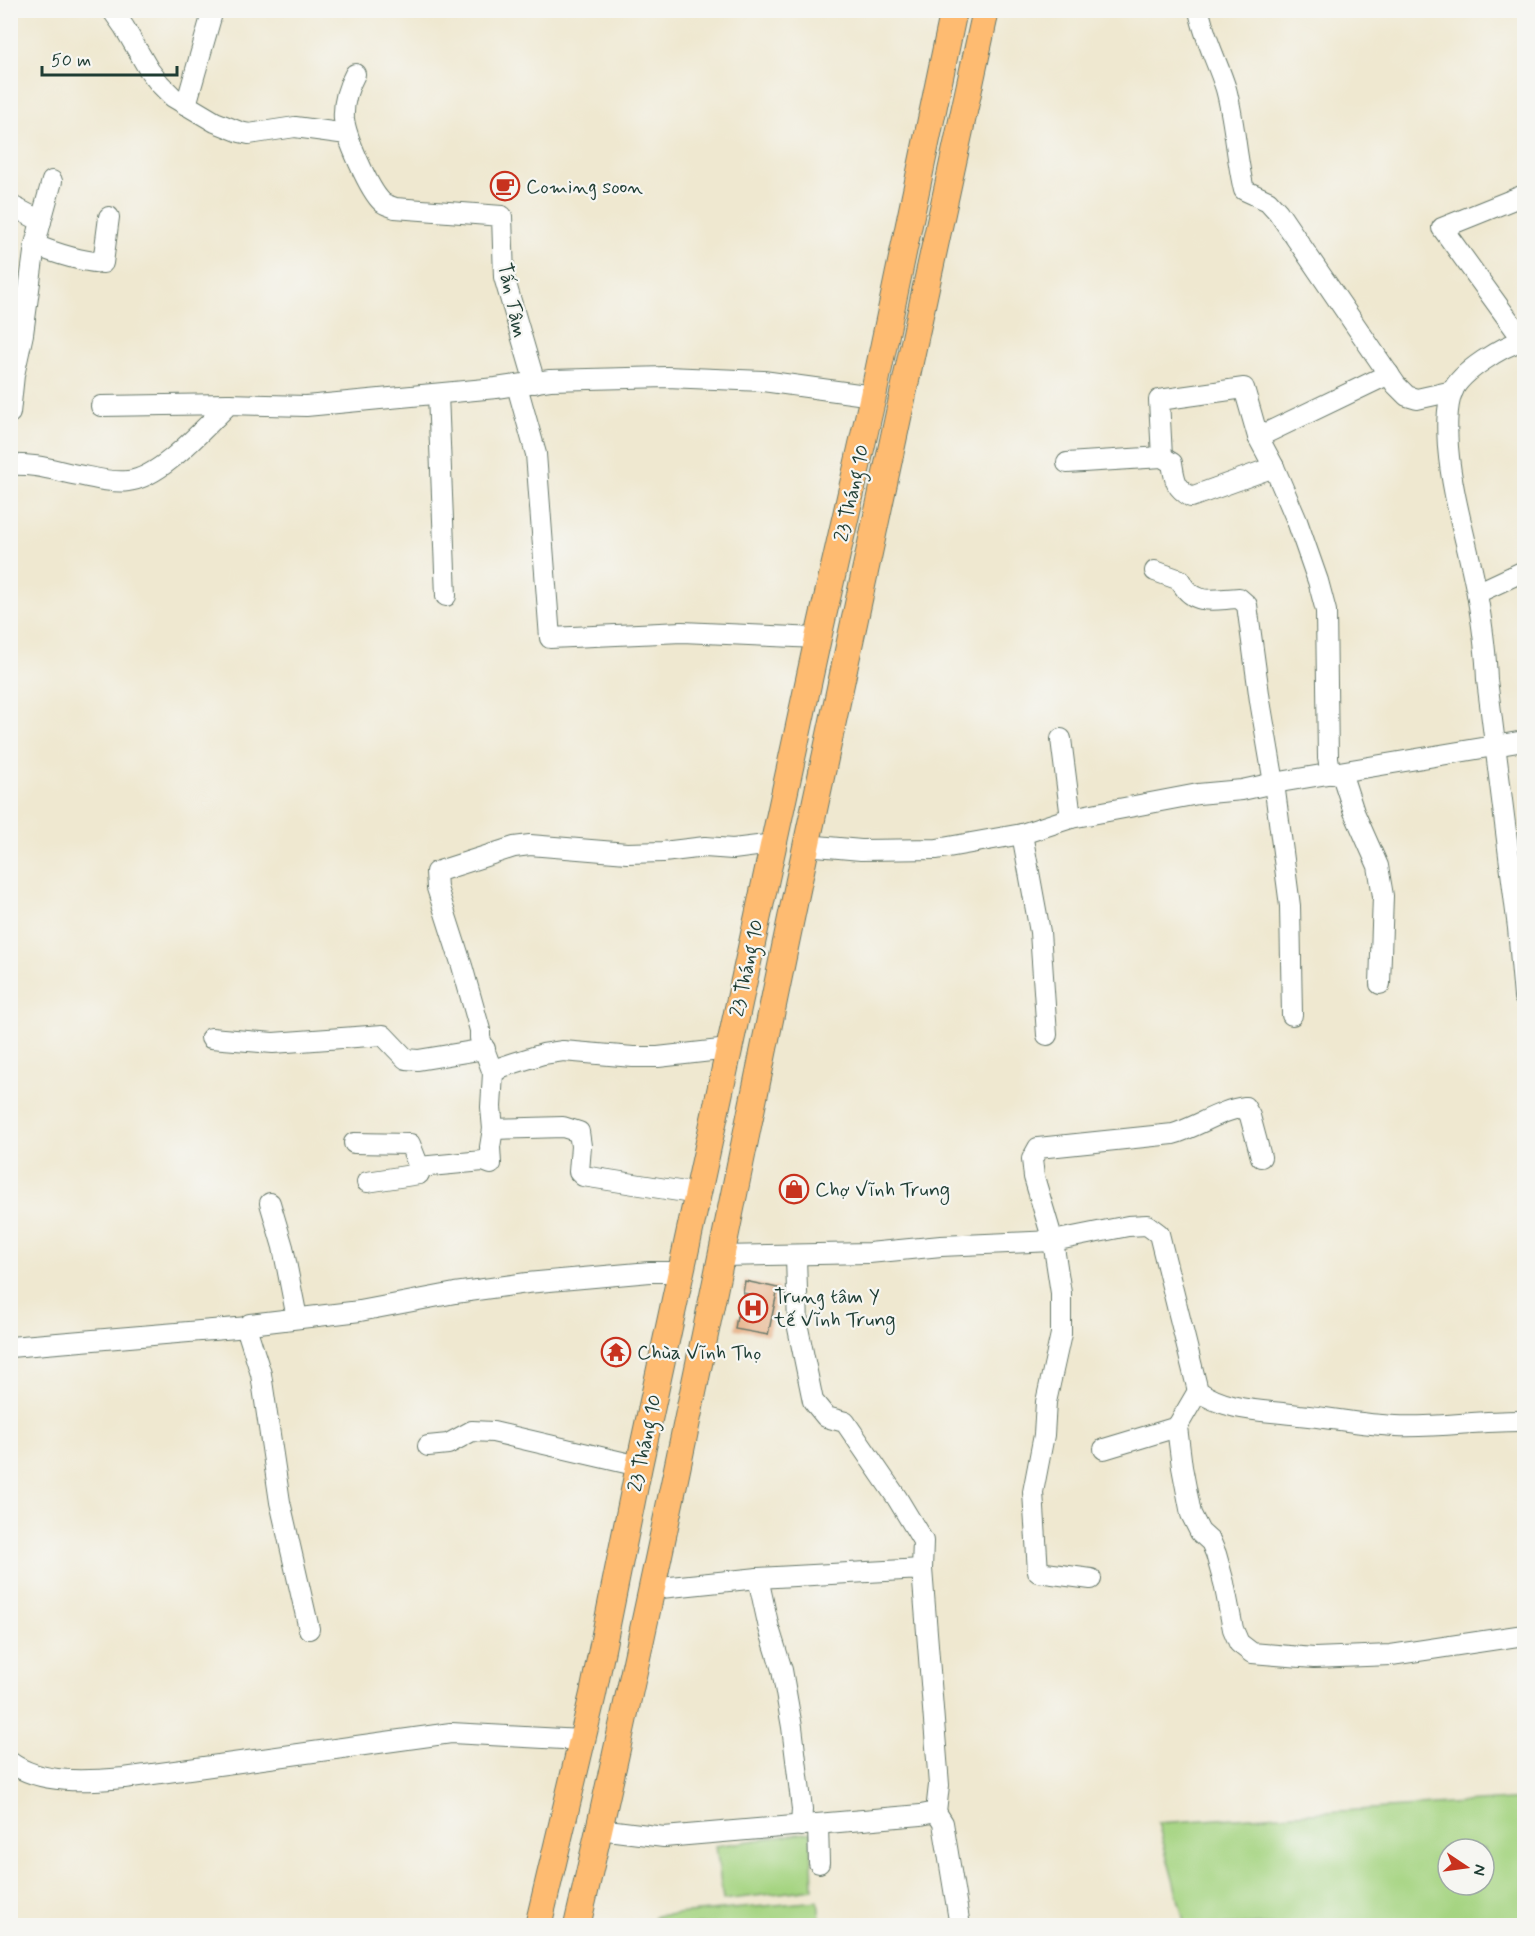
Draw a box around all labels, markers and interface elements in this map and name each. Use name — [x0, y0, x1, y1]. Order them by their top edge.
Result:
scale bar — [42, 39, 177, 77]
text: 50 m — [51, 49, 91, 73]
cafe icon: Coming soon — [489, 170, 521, 202]
place label: Coming soon — [526, 174, 643, 201]
street label: Tấn Tâm — [490, 260, 533, 340]
street label: 23 Tháng 10 — [828, 442, 879, 545]
street label: 23 Tháng 10 — [724, 917, 773, 1020]
shop icon: Chợ Vĩnh Trung — [778, 1173, 810, 1205]
place label: Chợ Vĩnh Trung — [815, 1177, 950, 1205]
place label: Trung tâm Y tế Vĩnh Trung — [773, 1284, 896, 1335]
hospital icon: Trung tâm Y tế Vĩnh Trung — [737, 1292, 769, 1324]
temple icon: Chùa Vĩnh Thọ — [600, 1336, 632, 1368]
place label: Chùa Vĩnh Thọ — [637, 1340, 761, 1367]
street label: 23 Tháng 10 — [622, 1392, 671, 1495]
north arrow — [1436, 1837, 1496, 1897]
text: N — [1468, 1862, 1491, 1878]

